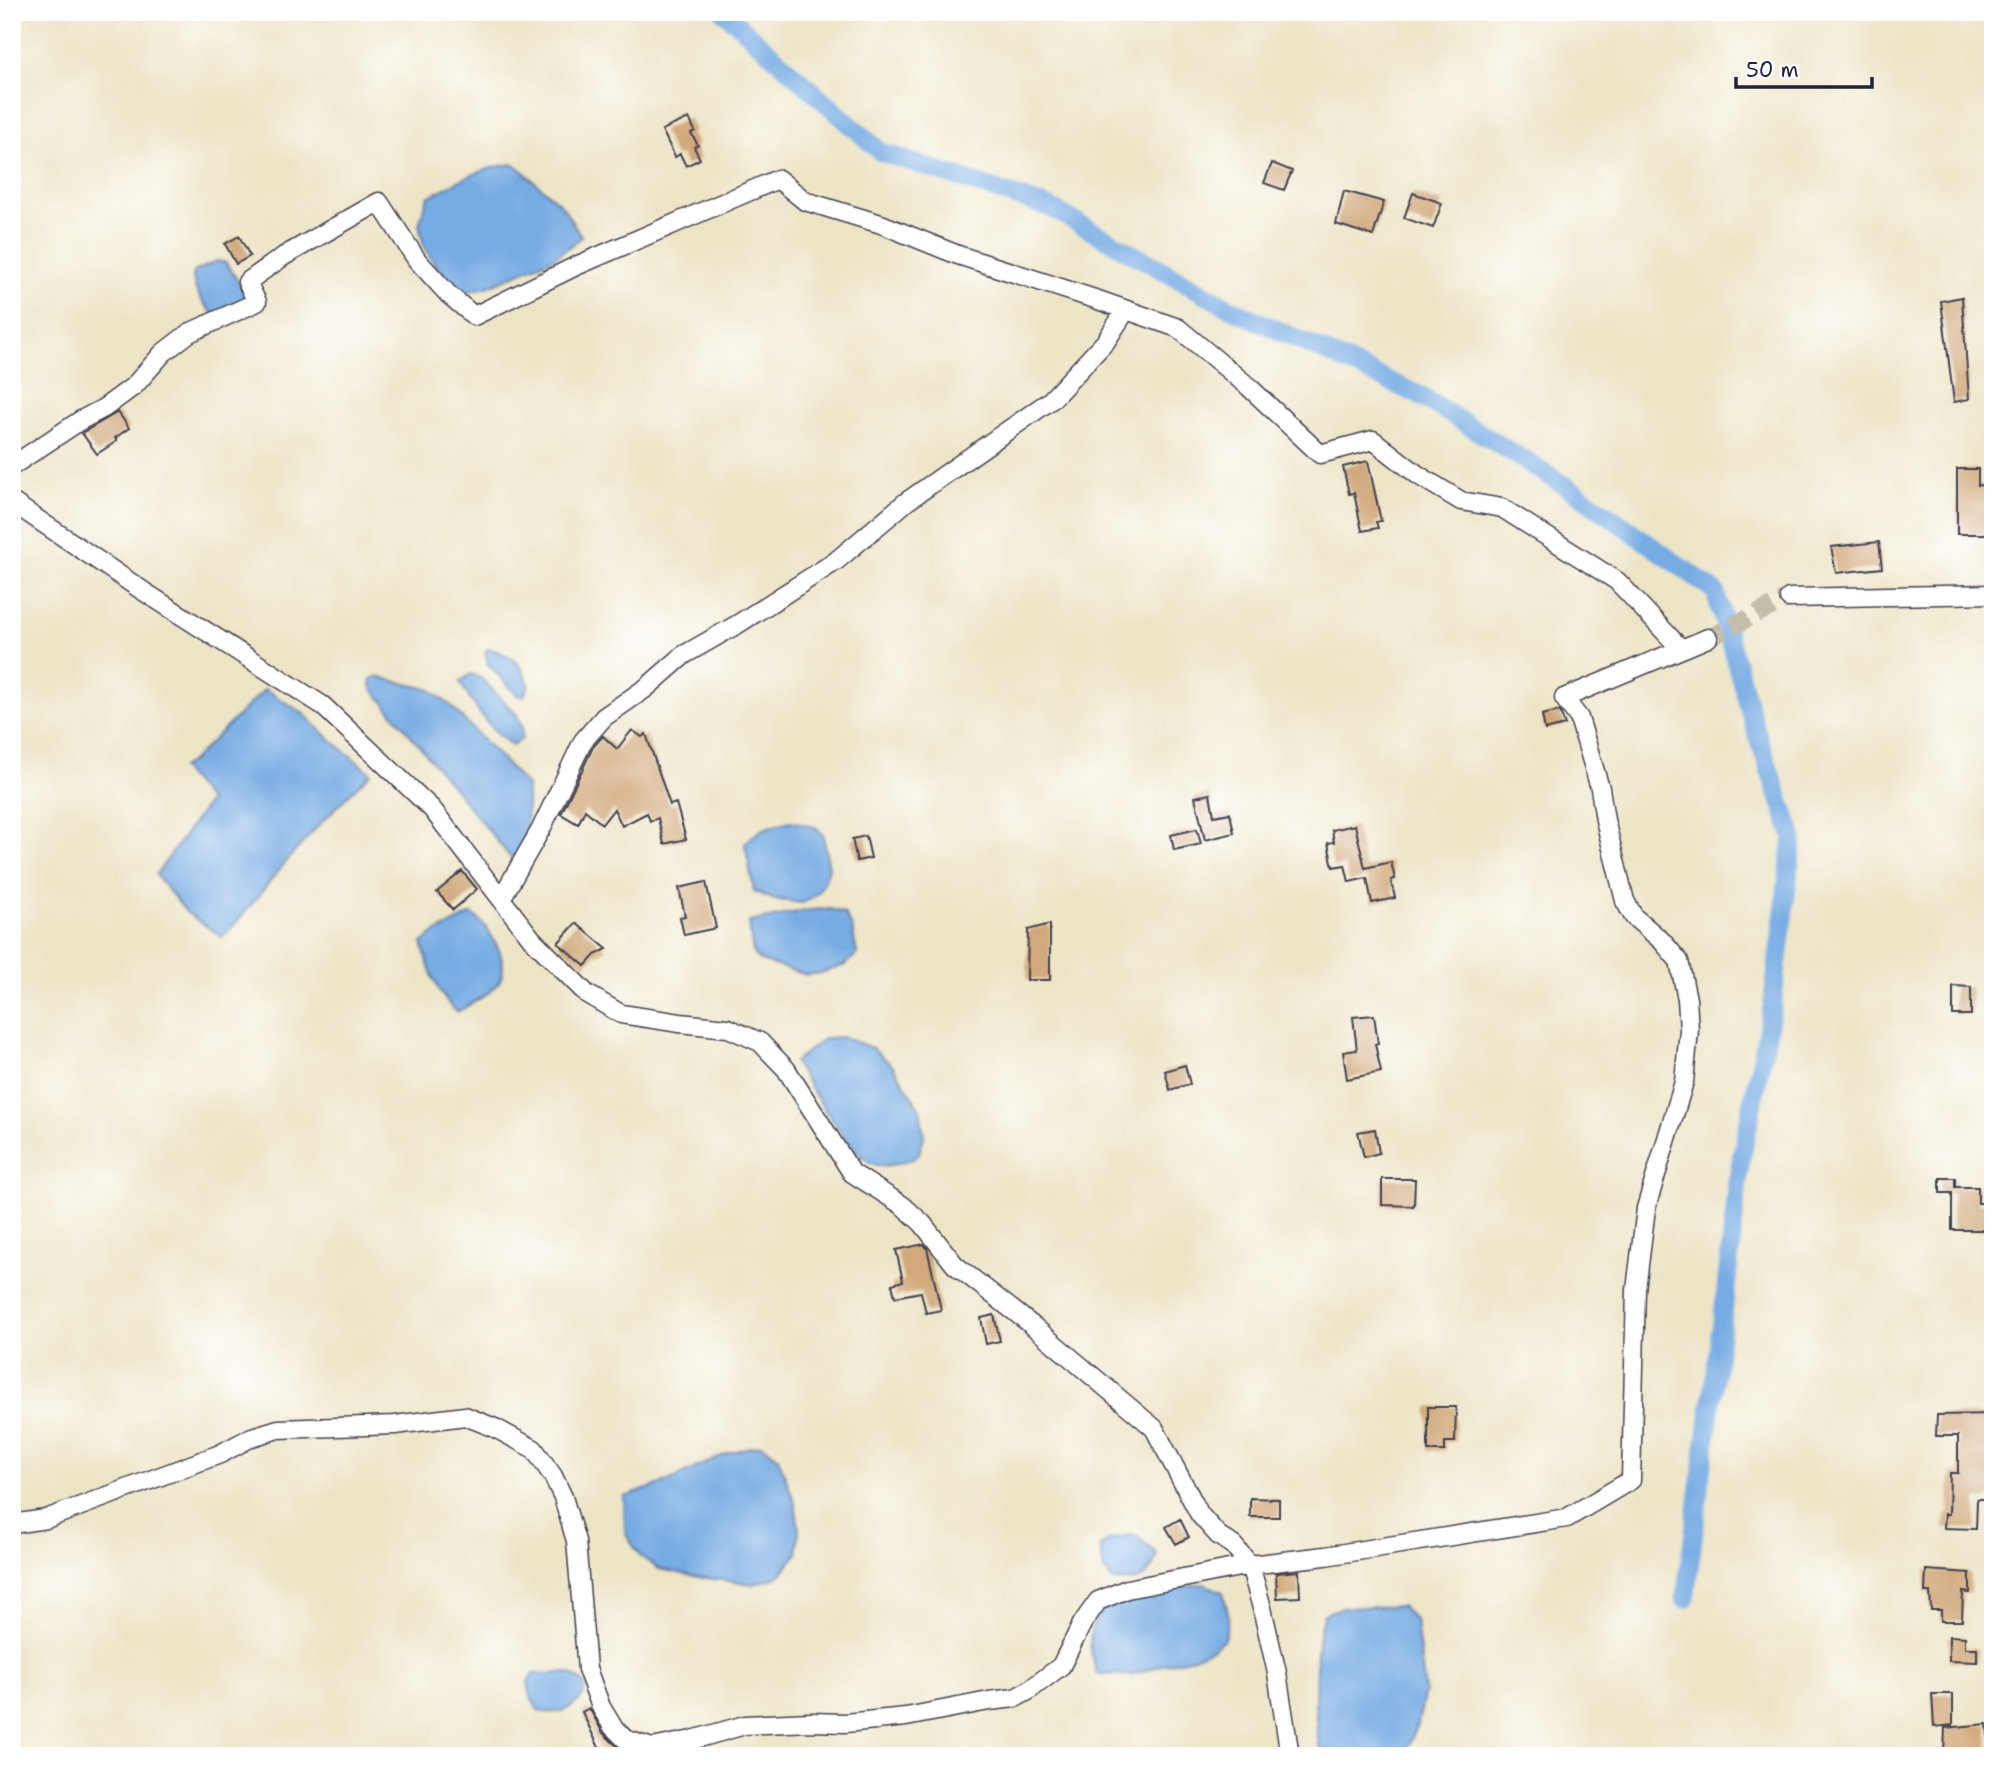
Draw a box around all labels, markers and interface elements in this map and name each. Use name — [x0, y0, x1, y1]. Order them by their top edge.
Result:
scale bar — [1736, 46, 1872, 90]
text: 50 m — [1746, 56, 1799, 84]

